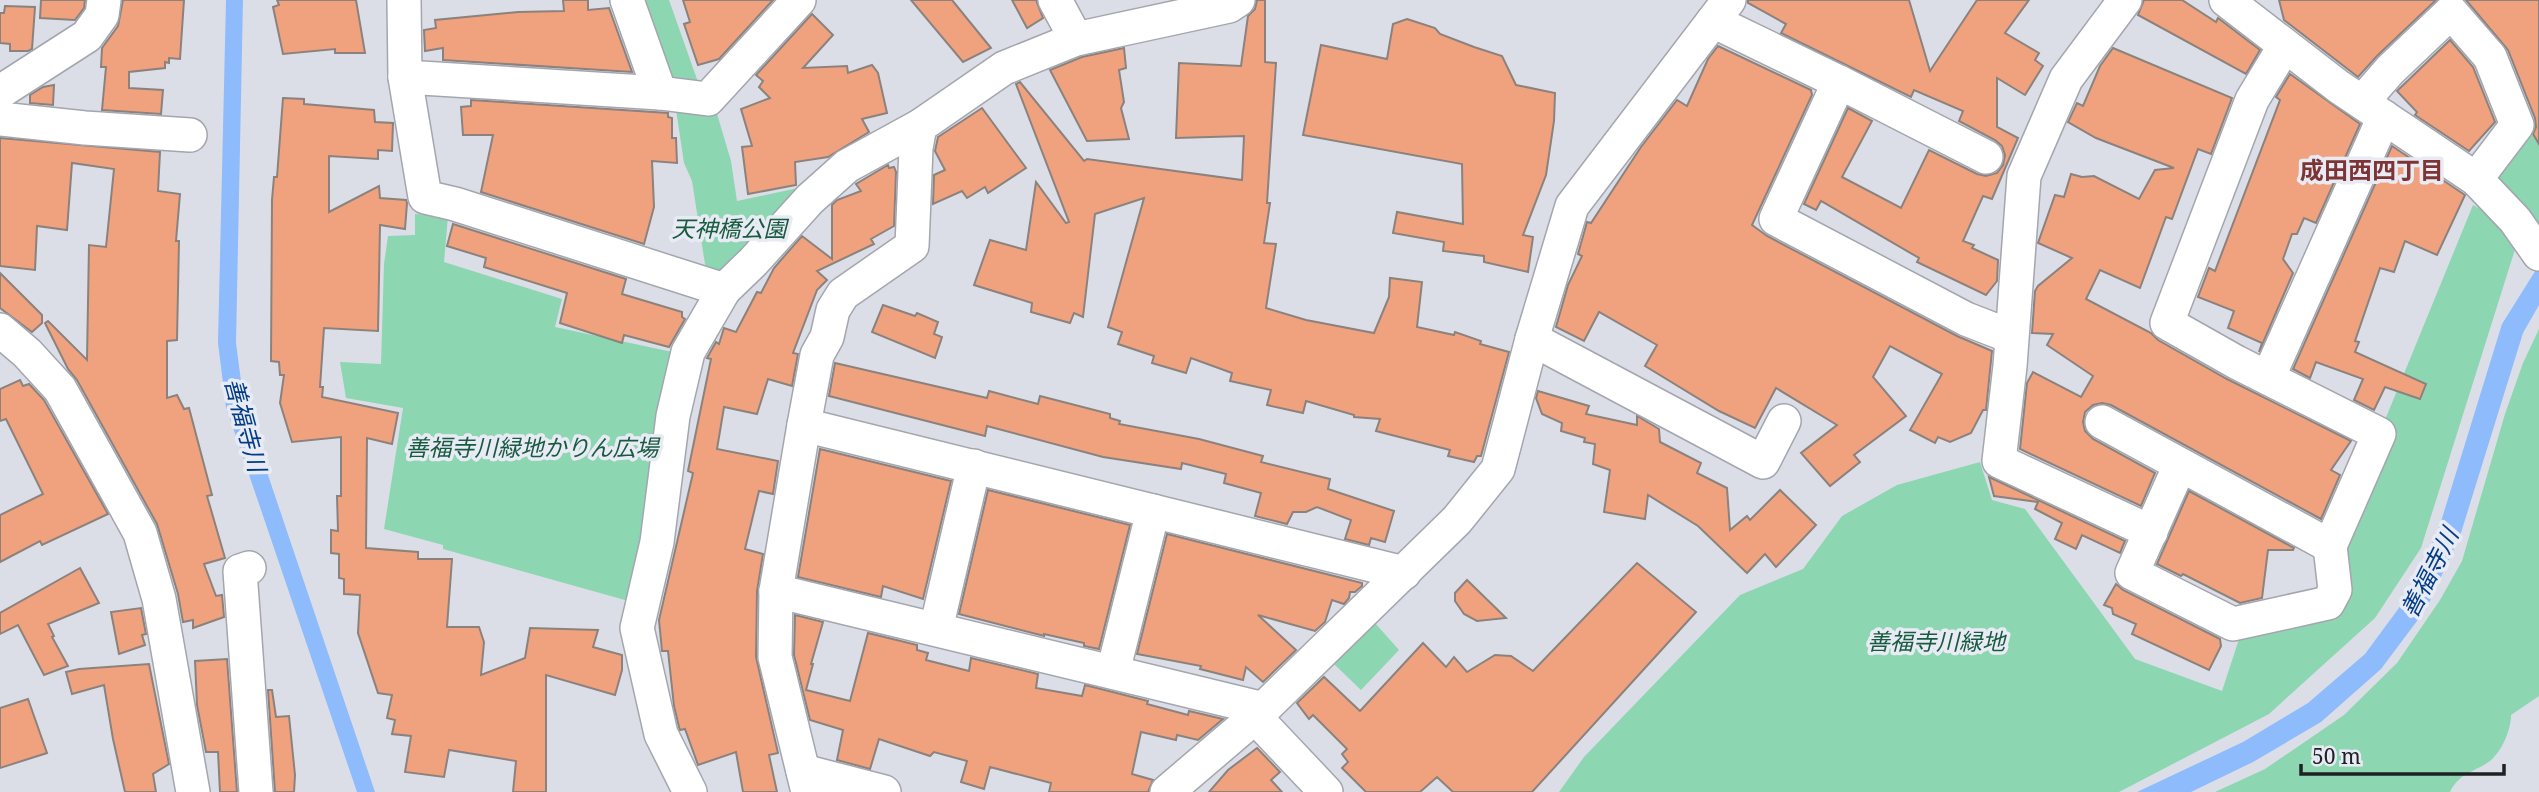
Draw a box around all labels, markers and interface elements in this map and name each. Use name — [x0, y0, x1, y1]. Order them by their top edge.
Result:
district label: 成田西四丁目 — [2300, 153, 2444, 186]
park label: 天神橋公園 — [672, 212, 790, 244]
water label: 善福寺川 — [218, 374, 276, 478]
park label: 善福寺川緑地かりん広場 — [406, 431, 662, 463]
water label: 善福寺川 — [2392, 519, 2467, 623]
park label: 善福寺川緑地 — [1867, 625, 2007, 657]
scale bar — [2301, 732, 2504, 776]
text: 50 m — [2312, 742, 2361, 770]

